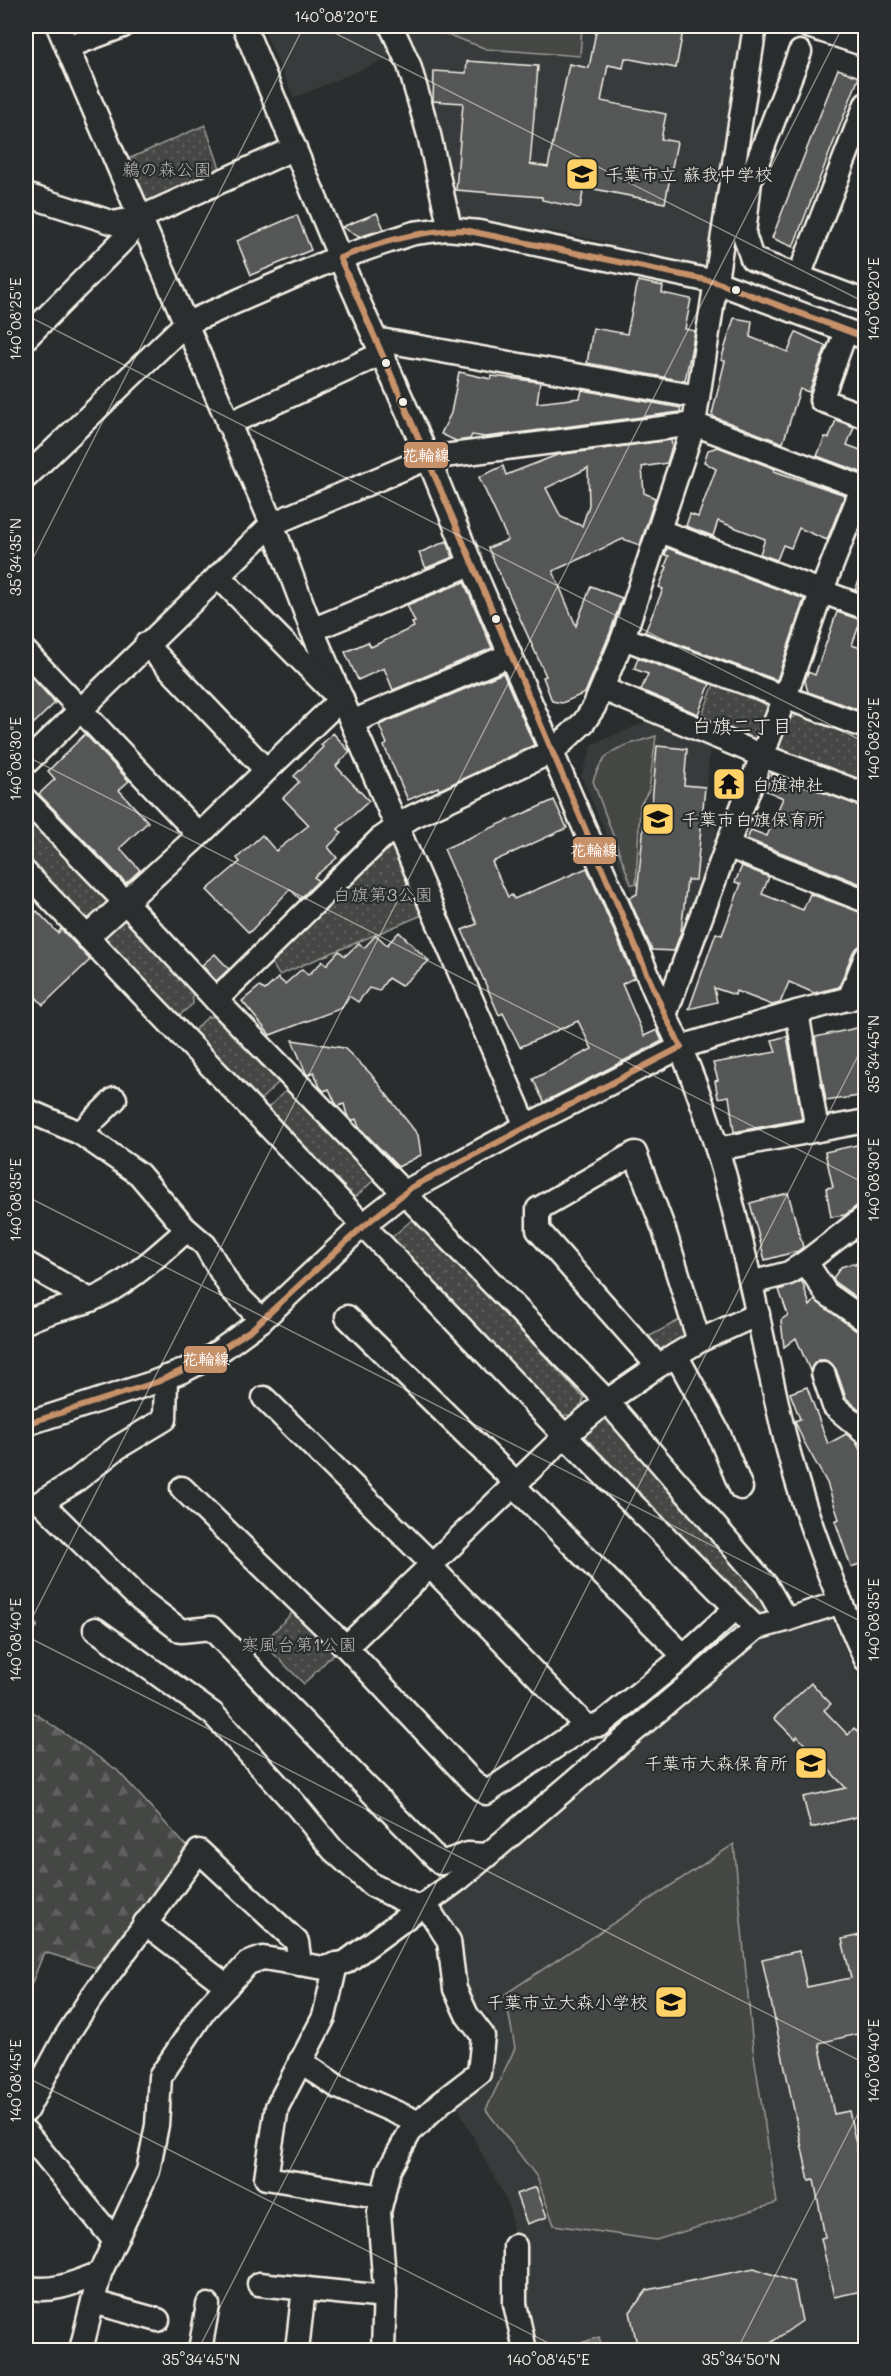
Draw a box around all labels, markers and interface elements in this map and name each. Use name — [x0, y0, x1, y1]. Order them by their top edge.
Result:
text: 140°08'20"E — [294, 6, 378, 26]
school or university icon: 千葉市立 蘇我中学校 — [564, 156, 600, 192]
park label: 鵜の森公園 — [122, 157, 212, 181]
place label: 千葉市立 蘇我中学校 — [605, 162, 773, 186]
text: 140°08'20"E — [863, 257, 883, 341]
text: 140°08'25"E — [5, 277, 25, 361]
unlabelled marker — [730, 284, 742, 296]
unlabelled marker — [380, 357, 392, 369]
unlabelled marker — [397, 396, 409, 408]
line badge: 花輪線 — [403, 441, 449, 469]
text: 花輪線 — [402, 444, 450, 465]
text: 35°34'35"N — [5, 518, 25, 596]
unlabelled marker — [490, 613, 502, 625]
text: 140°08'25"E — [863, 697, 883, 781]
district label: 白旗二丁目 — [692, 712, 792, 738]
text: 140°08'30"E — [5, 717, 25, 801]
temple icon: 白旗神社 — [711, 766, 747, 802]
place label: 白旗神社 — [752, 772, 824, 796]
school or university icon: 千葉市白旗保育所 — [640, 801, 676, 837]
place label: 千葉市白旗保育所 — [681, 807, 825, 831]
line badge: 花輪線 — [572, 836, 617, 865]
text: 花輪線 — [570, 839, 618, 860]
park label: 白旗第3公園 — [333, 882, 433, 906]
text: 35°34'45"N — [863, 1015, 883, 1093]
text: 140°08'30"E — [863, 1138, 883, 1222]
text: 140°08'35"E — [5, 1158, 25, 1242]
line badge: 花輪線 — [183, 1345, 228, 1374]
text: 花輪線 — [182, 1348, 230, 1369]
text: 140°08'35"E — [863, 1578, 883, 1662]
text: 140°08'40"E — [5, 1598, 25, 1682]
park label: 寒風台第1公園 — [241, 1632, 357, 1656]
school or university icon: 千葉市大森保育所 — [793, 1745, 829, 1781]
place label: 千葉市大森保育所 — [644, 1751, 788, 1775]
school or university icon: 千葉市立大森小学校 — [653, 1984, 689, 2020]
place label: 千葉市立大森小学校 — [486, 1990, 648, 2014]
text: 140°08'40"E — [863, 2019, 883, 2103]
text: 140°08'45"E — [5, 2039, 25, 2123]
text: 35°34'45"N — [162, 2349, 240, 2369]
text: 140°08'45"E — [506, 2349, 590, 2369]
text: 35°34'50"N — [702, 2349, 780, 2369]

